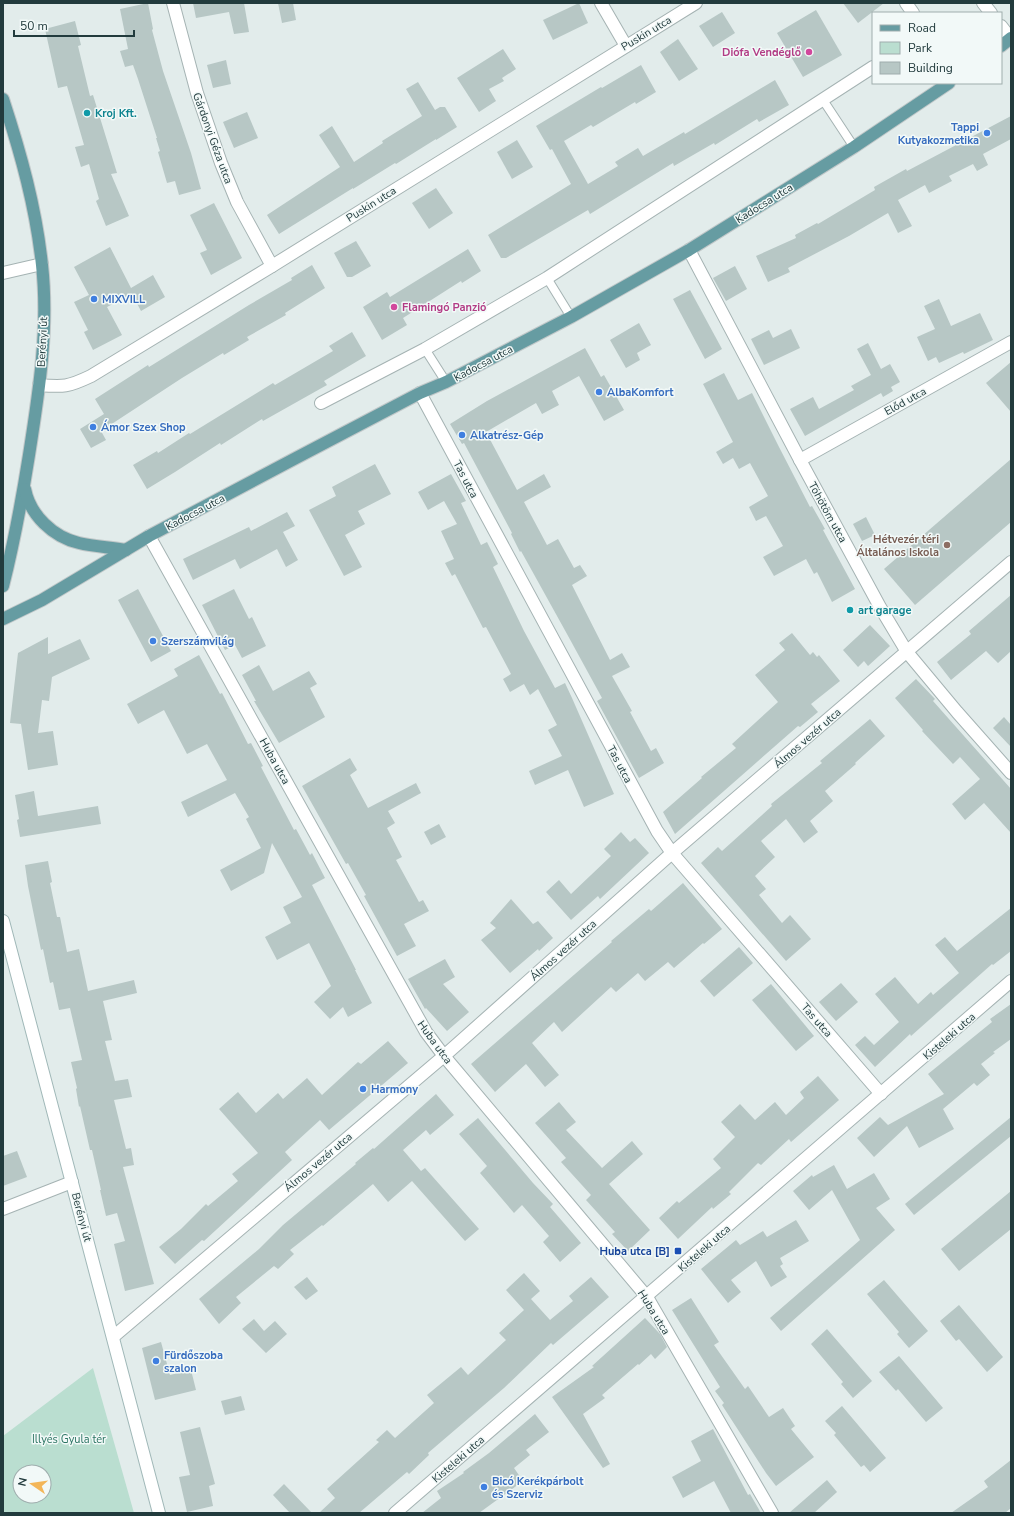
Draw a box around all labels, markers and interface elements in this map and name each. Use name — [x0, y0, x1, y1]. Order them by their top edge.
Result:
scale bar — [14, 12, 134, 38]
street label: Puskin utca — [618, 12, 674, 54]
legend — [872, 12, 1002, 84]
text: 50 m — [20, 18, 48, 34]
text: Road — [908, 20, 936, 36]
text: Park — [908, 40, 933, 56]
place label: Diófa Vendéglő — [722, 45, 801, 60]
marker: Diófa Vendéglő — [804, 47, 814, 57]
text: Building — [908, 60, 953, 76]
street label: Gárdonyi Géza utca — [189, 91, 236, 186]
place label: Kroj Kft. — [95, 106, 137, 121]
marker: Kroj Kft. — [82, 108, 92, 118]
place label: Tappi Kutyakozmetika — [898, 120, 979, 148]
marker: Tappi Kutyakozmetika — [982, 128, 992, 138]
street label: Kadocsa utca — [733, 180, 796, 227]
street label: Puskin utca — [343, 183, 399, 226]
place label: MIXVILL — [102, 292, 145, 307]
marker: MIXVILL — [89, 294, 99, 304]
place label: Flamingó Panzió — [402, 300, 486, 315]
marker: Flamingó Panzió — [389, 302, 399, 312]
street label: Berényi út — [34, 316, 51, 368]
street label: Kadocsa utca — [451, 341, 516, 385]
street label: Előd utca — [882, 384, 929, 419]
place label: AlbaKomfort — [607, 385, 674, 400]
marker: AlbaKomfort — [594, 387, 604, 397]
place label: Ámor Szex Shop — [101, 419, 186, 435]
marker: Ámor Szex Shop — [88, 422, 98, 432]
place label: Alkatrész-Gép — [470, 428, 544, 443]
marker: Alkatrész-Gép — [457, 430, 467, 440]
street label: Tas utca — [449, 458, 482, 501]
street label: Töhötöm utca — [805, 479, 850, 545]
street label: Kadocsa utca — [163, 490, 228, 534]
place label: Hétvezér téri Általános Iskola — [856, 532, 939, 560]
marker: Hétvezér téri Általános Iskola — [942, 540, 952, 550]
place label: art garage — [858, 603, 911, 618]
marker: art garage — [845, 605, 855, 615]
place label: Szerszámvilág — [161, 634, 234, 649]
marker: Szerszámvilág — [148, 636, 158, 646]
street label: Álmos vezér utca — [770, 704, 844, 772]
street label: Huba utca — [256, 736, 293, 787]
street label: Tas utca — [603, 743, 636, 786]
street label: Álmos vezér utca — [526, 916, 600, 984]
street label: Tas utca — [798, 1000, 836, 1041]
street label: Kisteleki utca — [920, 1009, 979, 1063]
street label: Huba utca — [414, 1017, 456, 1067]
place label: Harmony — [371, 1082, 418, 1097]
marker: Harmony — [358, 1084, 368, 1094]
street label: Álmos vezér utca — [280, 1129, 356, 1195]
street label: Berényi út — [68, 1191, 95, 1243]
street label: Kisteleki utca — [675, 1221, 734, 1275]
place label: Huba utca [B] — [600, 1244, 670, 1259]
marker: Huba utca [B] — [673, 1246, 683, 1256]
street label: Huba utca — [634, 1287, 673, 1338]
place label: Fürdőszoba szalon — [164, 1348, 223, 1376]
marker: Fürdőszoba szalon — [151, 1356, 161, 1366]
park label: Illyés Gyula tér — [32, 1432, 106, 1447]
street label: Kisteleki utca — [429, 1432, 488, 1486]
north arrow — [12, 1464, 52, 1504]
place label: Bicó Kerékpárbolt és Szerviz — [492, 1474, 584, 1502]
text: N — [15, 1476, 31, 1488]
marker: Bicó Kerékpárbolt és Szerviz — [479, 1482, 489, 1492]

